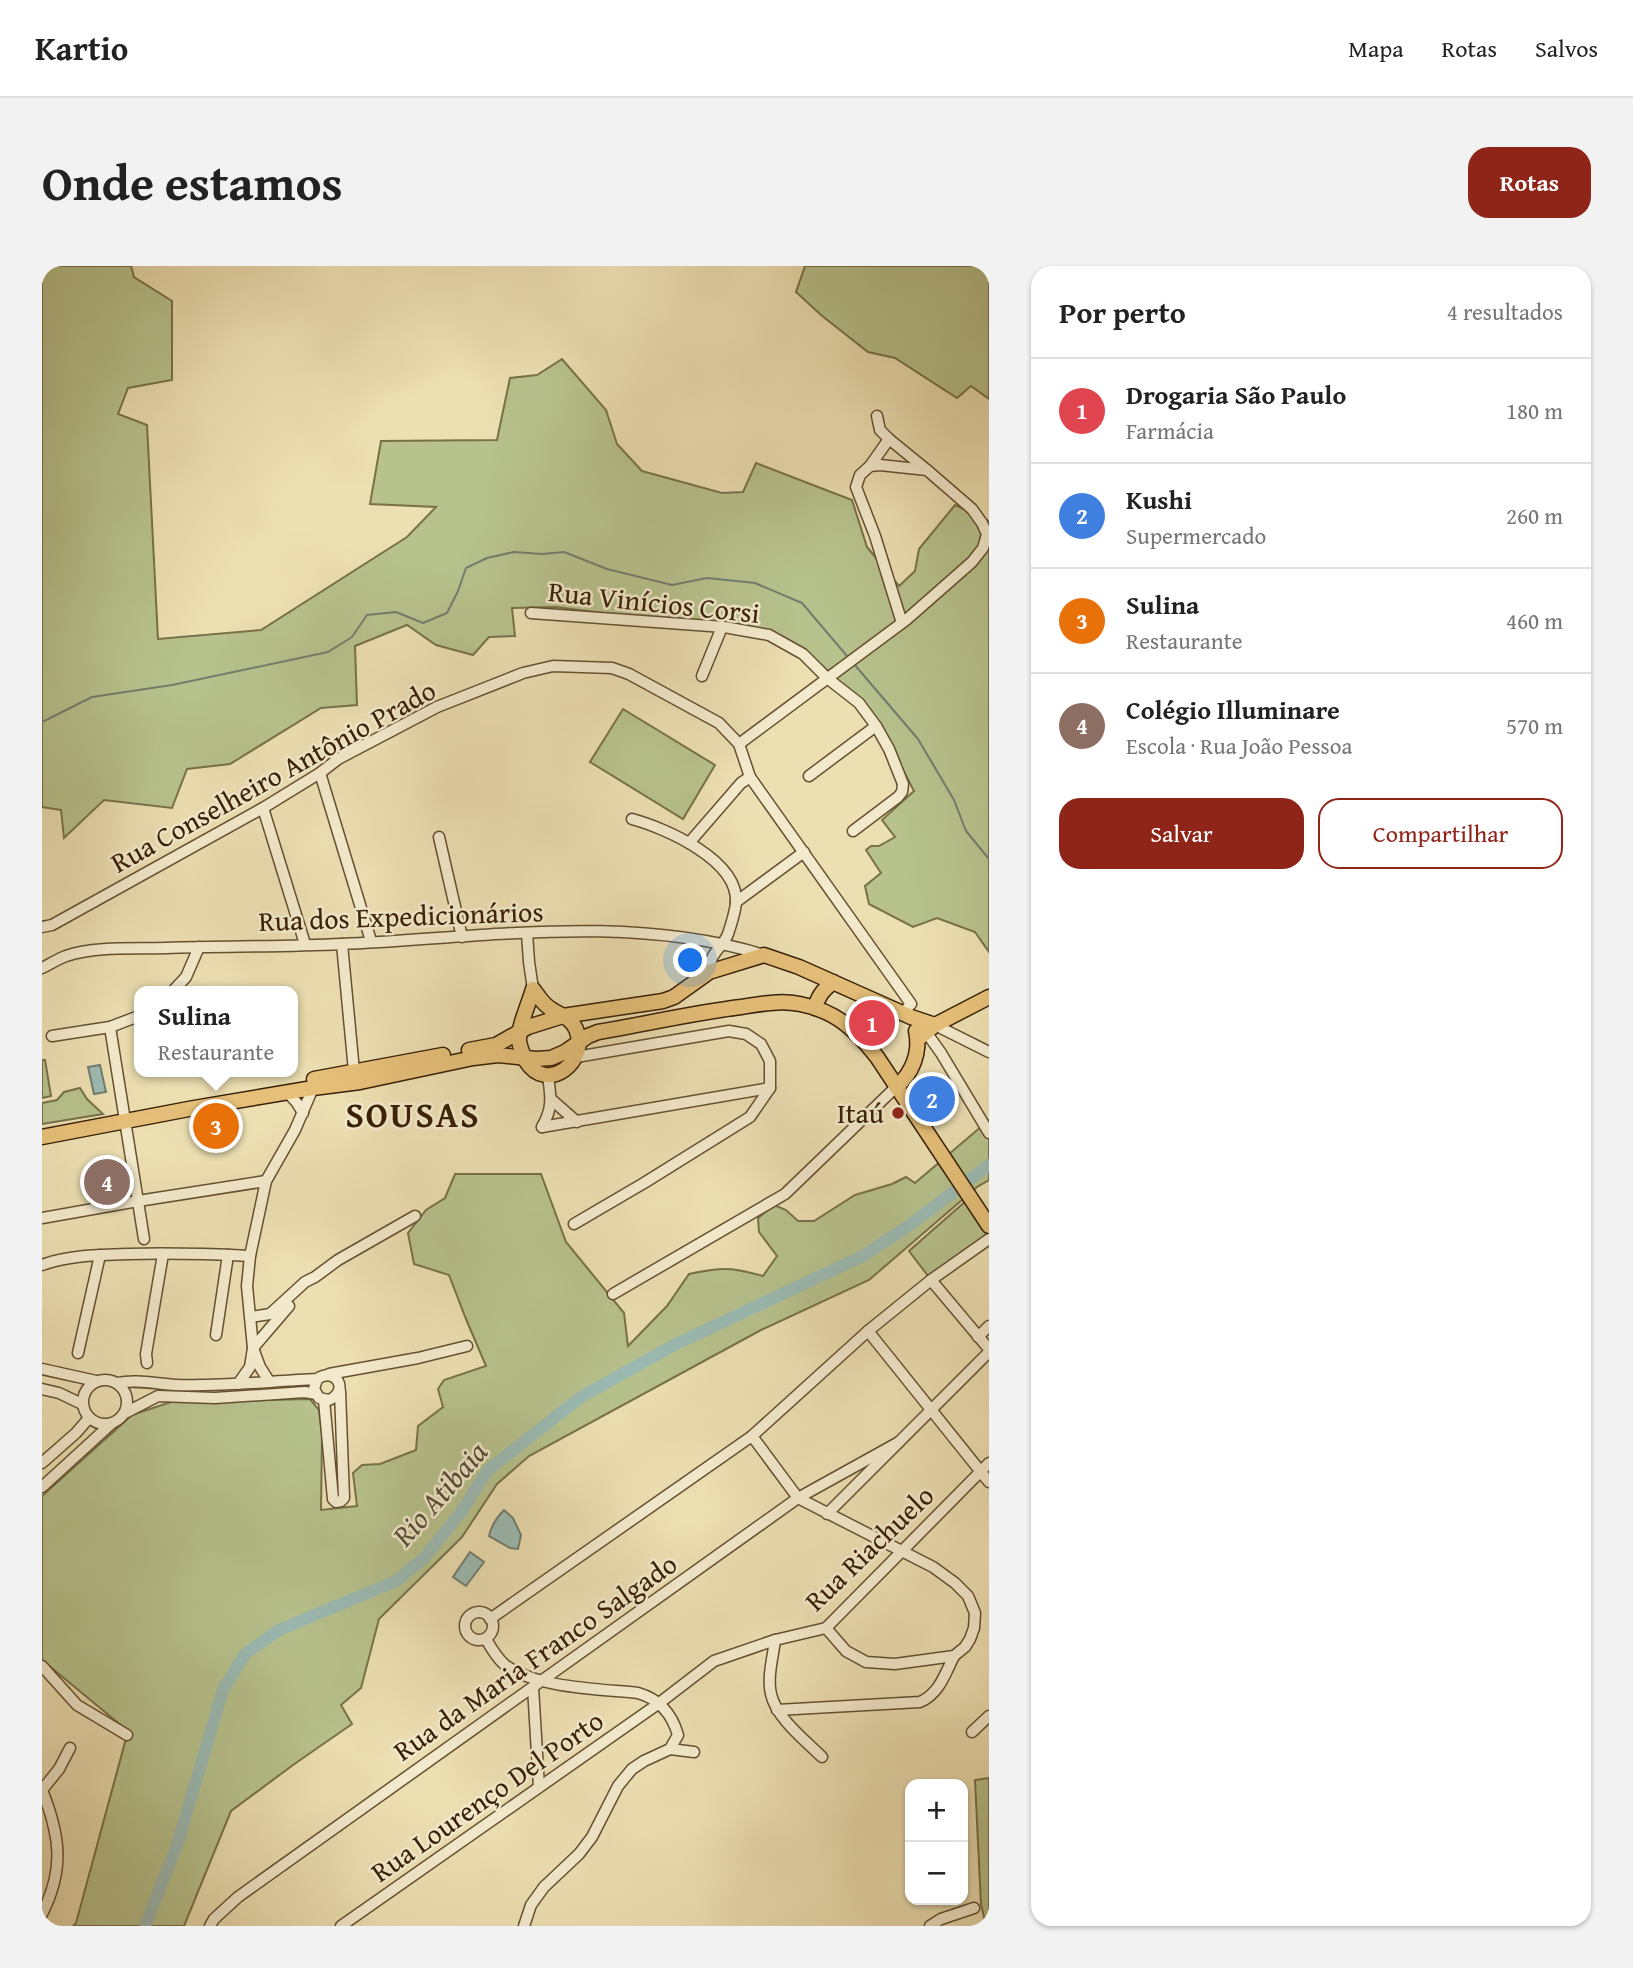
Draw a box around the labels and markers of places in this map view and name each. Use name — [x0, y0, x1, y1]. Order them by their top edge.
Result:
pin: 1 — [849, 997, 895, 1049]
pin: 2 — [909, 1073, 955, 1125]
place label: Itaú — [837, 1092, 884, 1133]
pin: 3 — [193, 1100, 239, 1152]
marker: Itaú — [890, 1105, 906, 1121]
pin: 4 — [84, 1156, 130, 1208]

